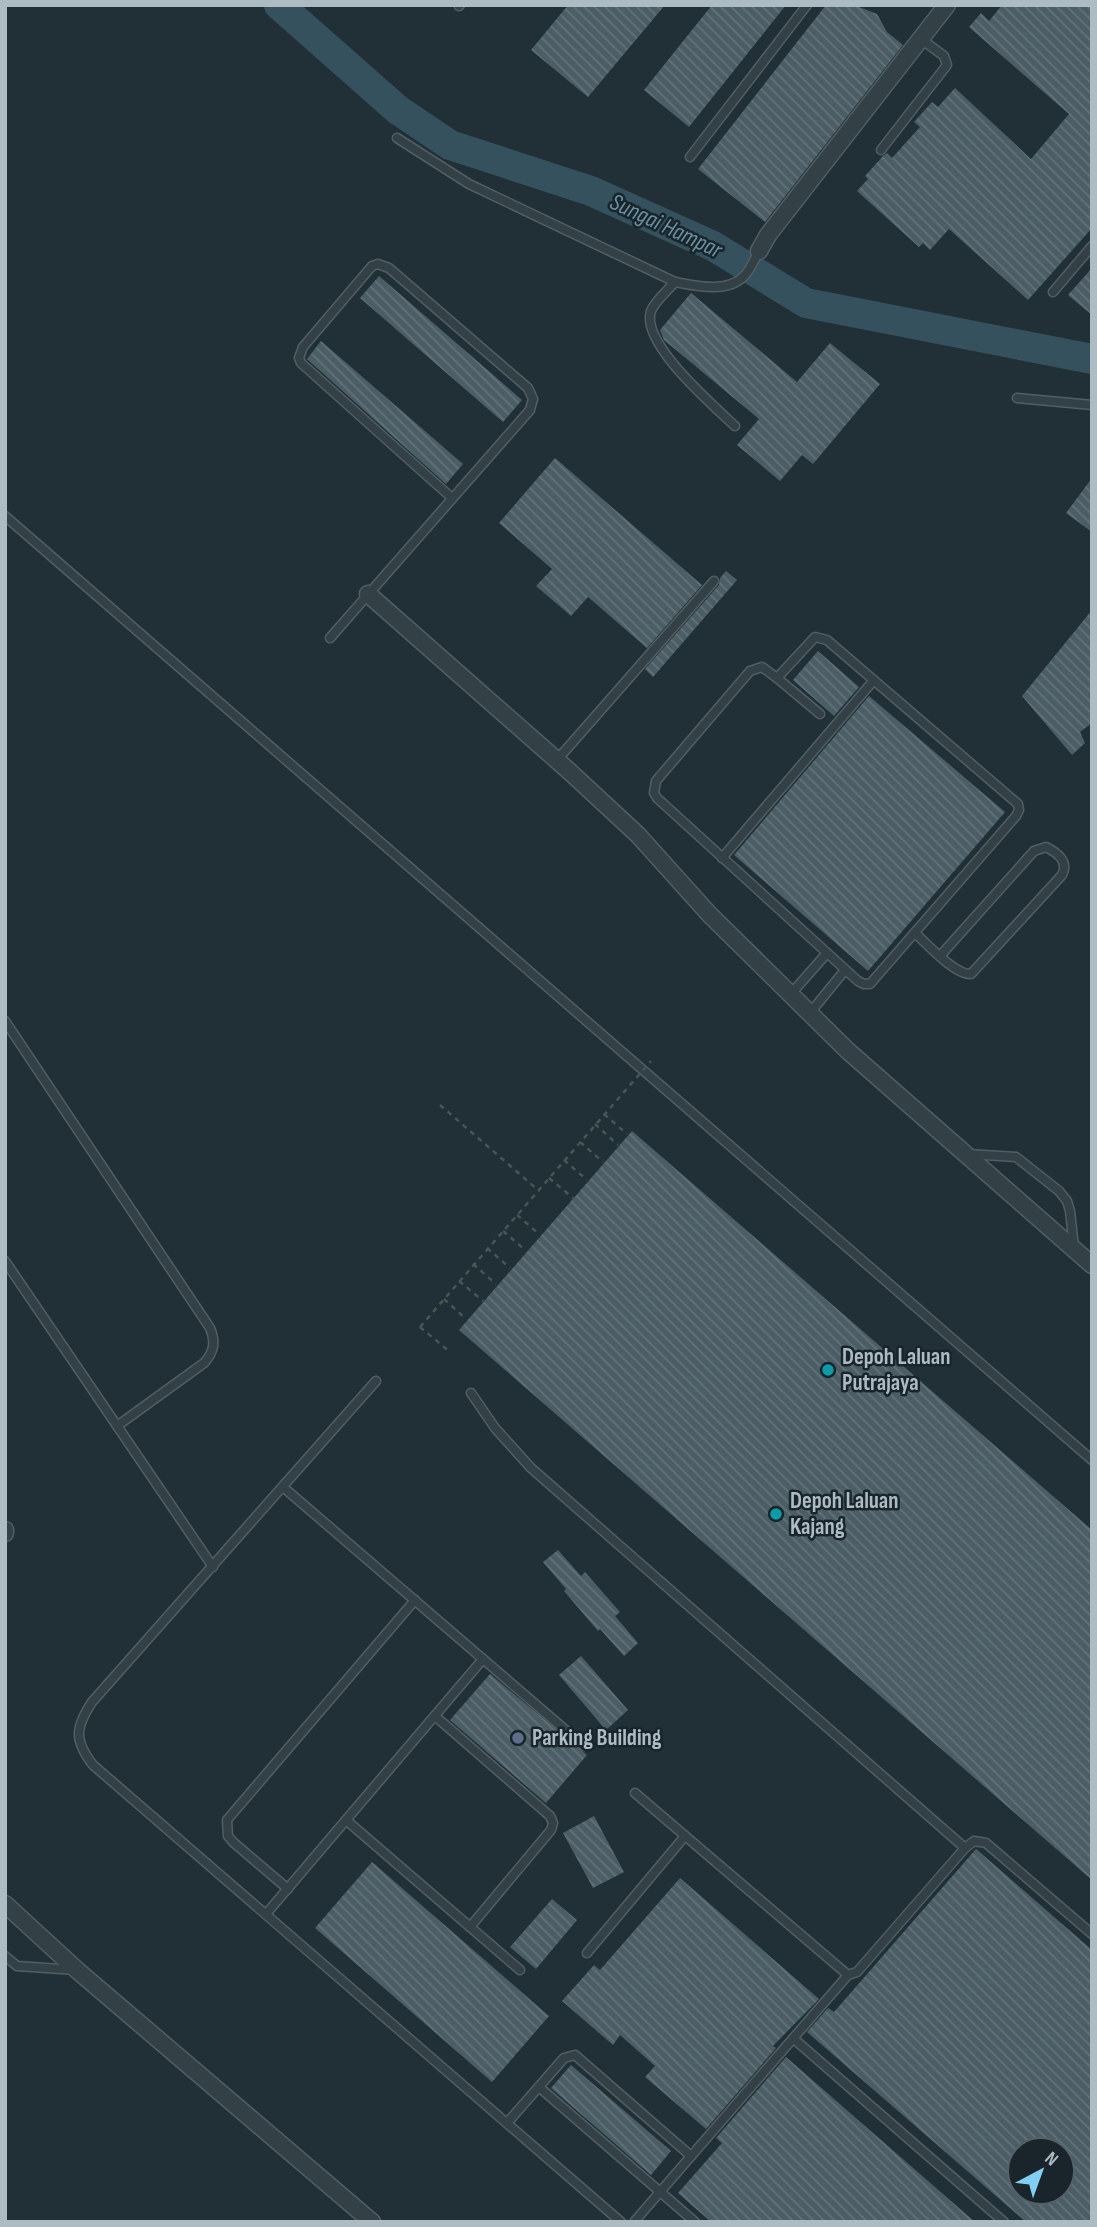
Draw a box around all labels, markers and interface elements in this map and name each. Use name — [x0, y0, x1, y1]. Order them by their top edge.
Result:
water label: Sungai Hampar — [605, 187, 728, 265]
place label: Depoh Laluan Putrajaya — [842, 1343, 951, 1397]
marker: Depoh Laluan Putrajaya — [820, 1362, 836, 1378]
place label: Depoh Laluan Kajang — [790, 1487, 899, 1541]
marker: Depoh Laluan Kajang — [768, 1506, 784, 1522]
place label: Parking Building — [532, 1724, 662, 1752]
marker: Parking Building — [510, 1730, 526, 1746]
north arrow — [1006, 2136, 1076, 2206]
text: N — [1040, 2147, 1063, 2171]

